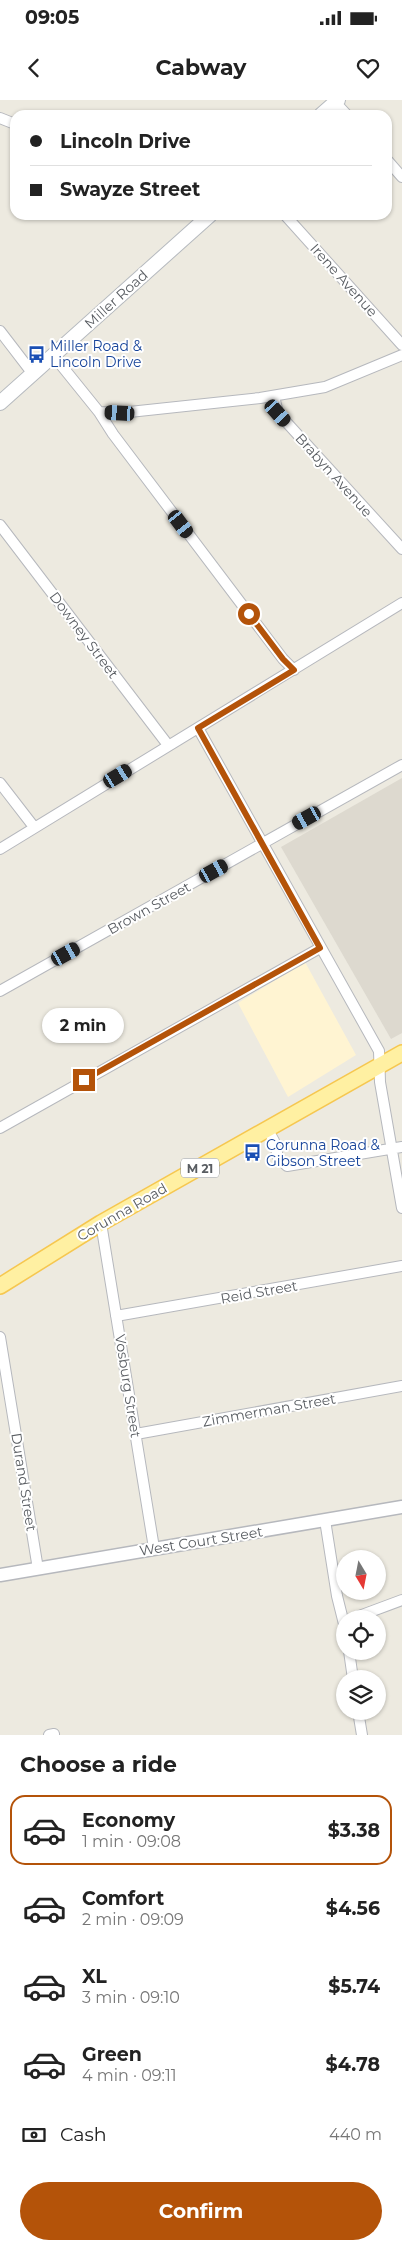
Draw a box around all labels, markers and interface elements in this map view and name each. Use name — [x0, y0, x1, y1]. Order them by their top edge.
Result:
text: 09:05 — [25, 6, 79, 29]
icon: back — [20, 54, 48, 82]
text: Cabway — [156, 54, 246, 81]
icon: heart — [354, 54, 382, 82]
text: Lincoln Drive — [60, 130, 191, 153]
text: Swayze Street — [60, 178, 200, 201]
street label: Irene Avenue — [306, 240, 382, 320]
street label: Miller Road — [81, 266, 151, 332]
place label: Miller Road & Lincoln Drive — [50, 337, 143, 371]
bus stop icon: Miller Road & Lincoln Drive — [26, 344, 46, 364]
car — [262, 397, 293, 429]
car — [104, 405, 135, 421]
street label: Brabyn Avenue — [292, 429, 376, 521]
car — [165, 508, 196, 540]
street label: Downey Street — [46, 588, 123, 682]
route start — [238, 603, 260, 625]
car — [101, 762, 134, 790]
car — [290, 804, 323, 832]
car — [197, 857, 230, 885]
street label: Brown Street — [104, 878, 194, 938]
car — [49, 940, 82, 968]
callout: 2 min — [43, 1008, 125, 1042]
text: 2 min — [60, 1016, 106, 1035]
route end — [73, 1069, 95, 1091]
place label: Corunna Road & Gibson Street — [266, 1136, 381, 1170]
bus stop icon: Corunna Road & Gibson Street — [242, 1143, 262, 1163]
road number: M 21 — [181, 1158, 219, 1178]
street label: Corunna Road — [74, 1179, 170, 1245]
street label: Reid Street — [219, 1276, 299, 1308]
street label: Vosburg Street — [111, 1333, 145, 1439]
street label: Zimmerman Street — [201, 1389, 337, 1431]
street label: Durand Street — [7, 1432, 41, 1533]
street label: West Court Street — [138, 1522, 264, 1560]
north arrow — [336, 1550, 386, 1600]
map controls — [336, 1550, 386, 1720]
button: locate — [336, 1610, 386, 1660]
button: layers — [336, 1670, 386, 1720]
text: Choose a ride — [20, 1751, 177, 1778]
icon: car — [22, 1808, 67, 1853]
text: Economy — [82, 1809, 175, 1832]
text: $3.38 — [328, 1819, 380, 1842]
text: 1 min · 09:08 — [82, 1832, 181, 1851]
icon: car — [22, 1886, 67, 1931]
text: Comfort — [82, 1887, 164, 1910]
text: $4.56 — [326, 1897, 380, 1920]
text: 2 min · 09:09 — [82, 1910, 184, 1929]
icon: car — [22, 1964, 67, 2009]
text: XL — [82, 1965, 107, 1988]
text: $5.74 — [328, 1975, 380, 1998]
text: 3 min · 09:10 — [82, 1988, 180, 2007]
icon: car — [22, 2042, 67, 2087]
text: Green — [82, 2043, 142, 2066]
text: $4.78 — [326, 2053, 380, 2076]
text: 4 min · 09:11 — [82, 2066, 177, 2085]
icon: cash — [20, 2121, 48, 2149]
text: Cash — [60, 2123, 107, 2146]
text: 440 m — [329, 2125, 382, 2144]
button: Confirm — [20, 2182, 382, 2240]

